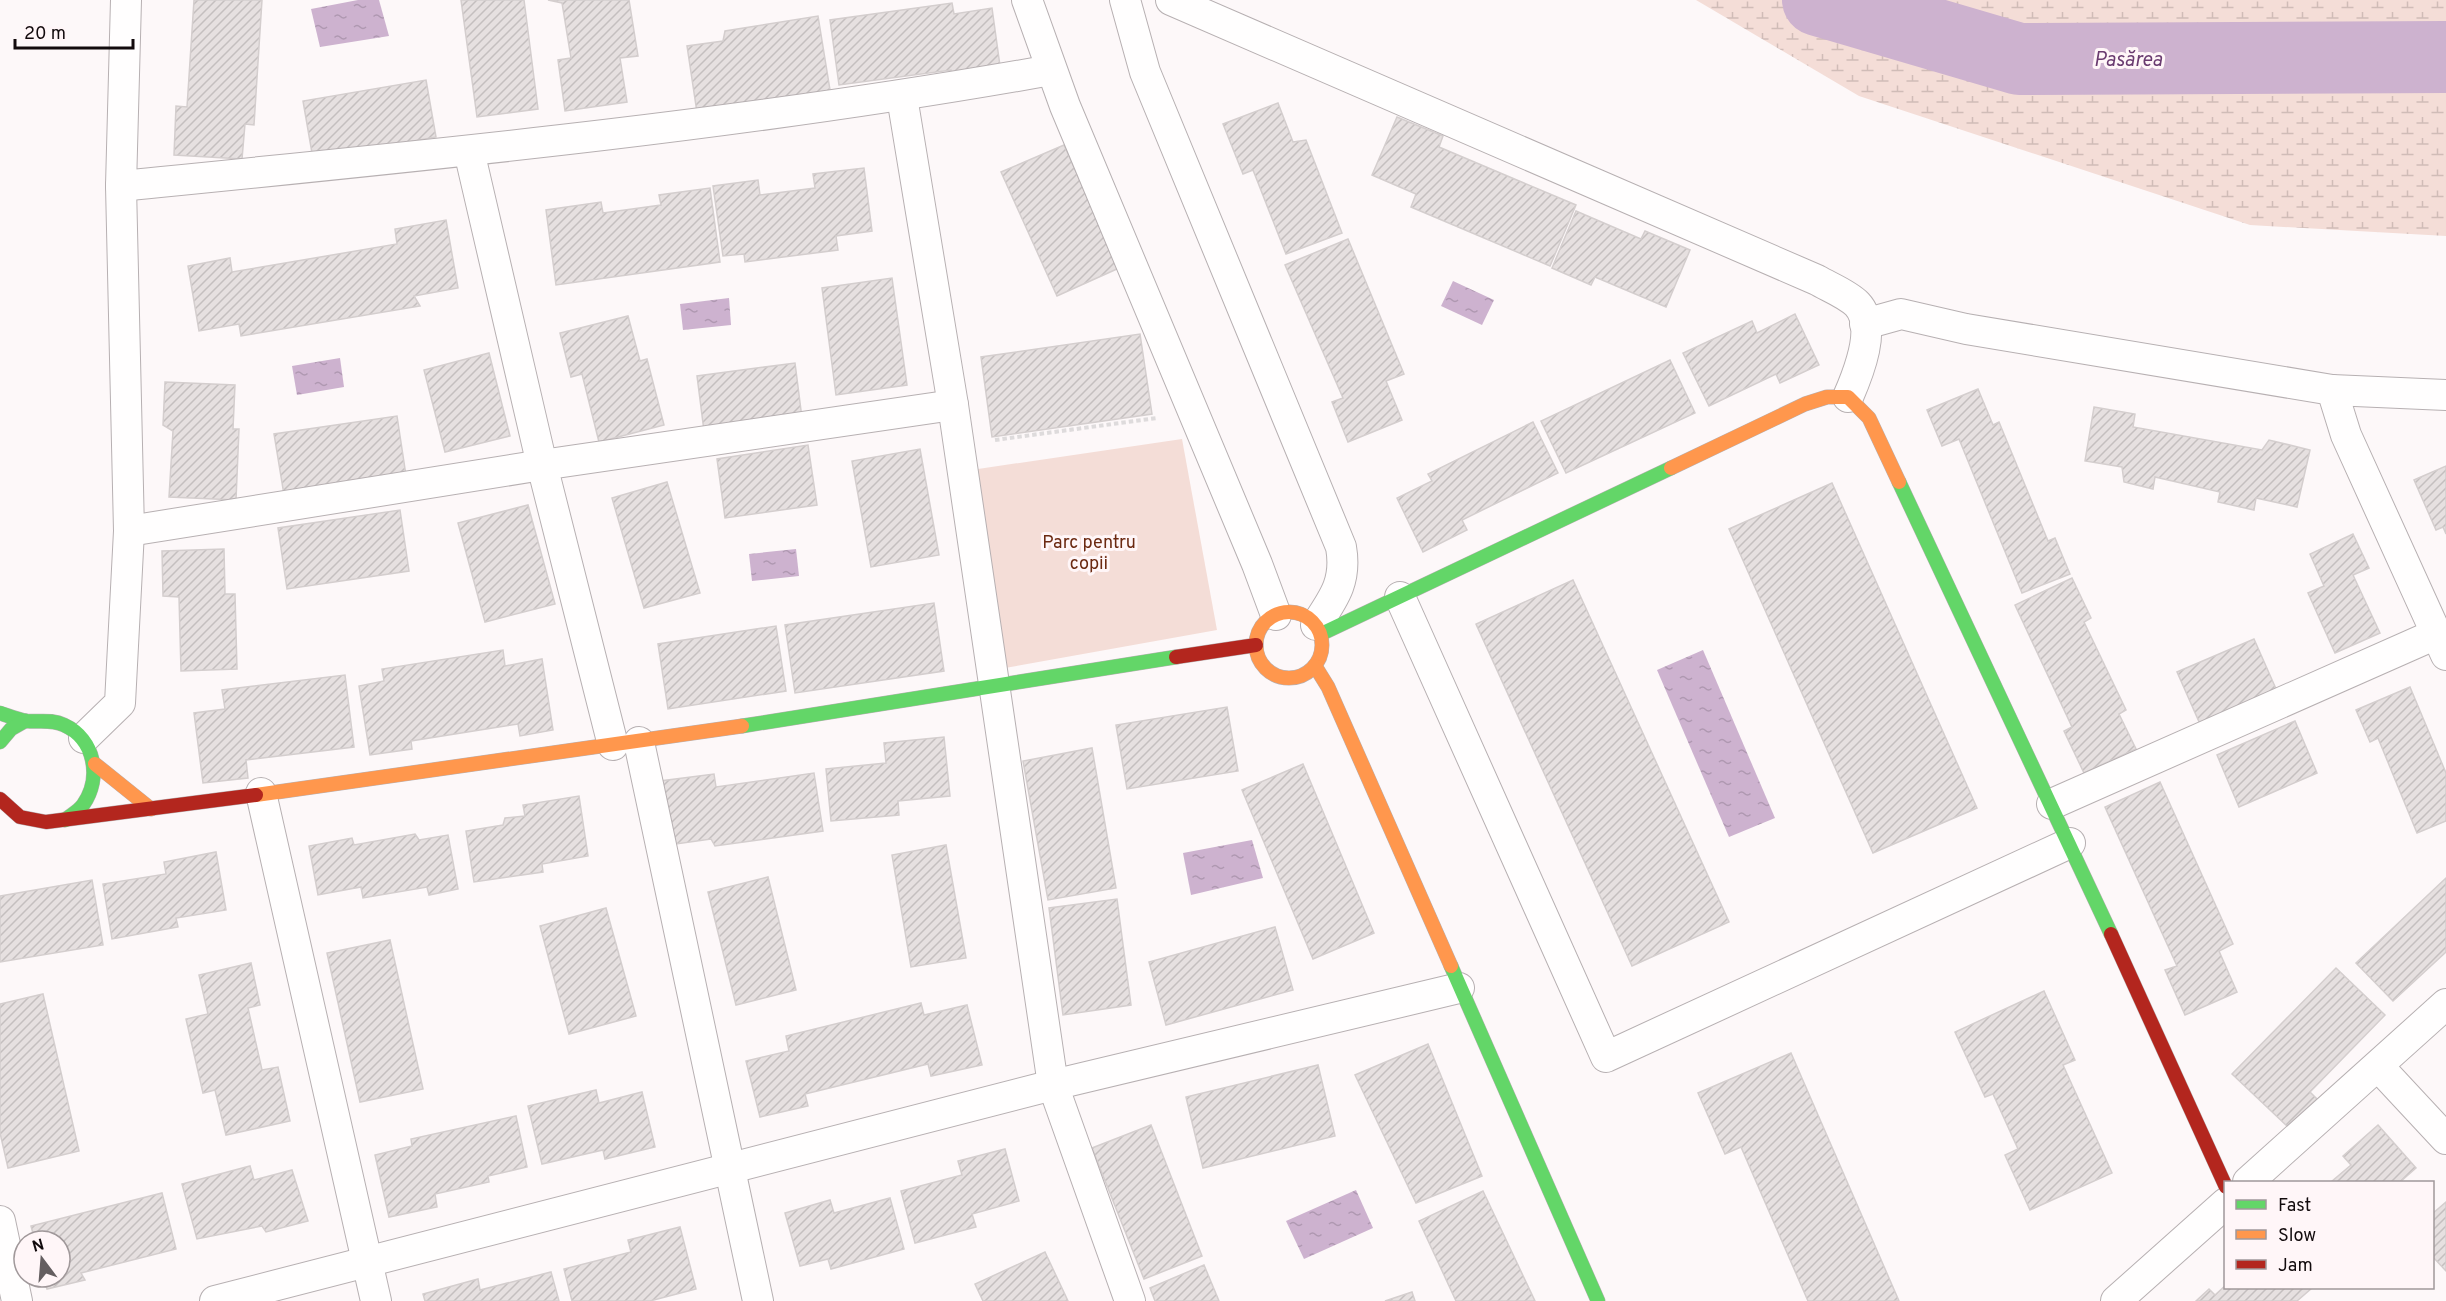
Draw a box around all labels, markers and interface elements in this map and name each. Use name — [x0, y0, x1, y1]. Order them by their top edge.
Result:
scale bar — [15, 12, 134, 50]
text: 20 m — [24, 23, 66, 46]
water label: Pasărea — [2094, 48, 2163, 74]
park label: Parc pentru copii — [1042, 532, 1136, 576]
legend — [2224, 1181, 2434, 1289]
text: Fast — [2278, 1195, 2311, 1218]
text: Slow — [2278, 1225, 2316, 1248]
north arrow — [12, 1229, 72, 1289]
text: N — [30, 1235, 47, 1258]
text: Jam — [2278, 1255, 2313, 1278]

